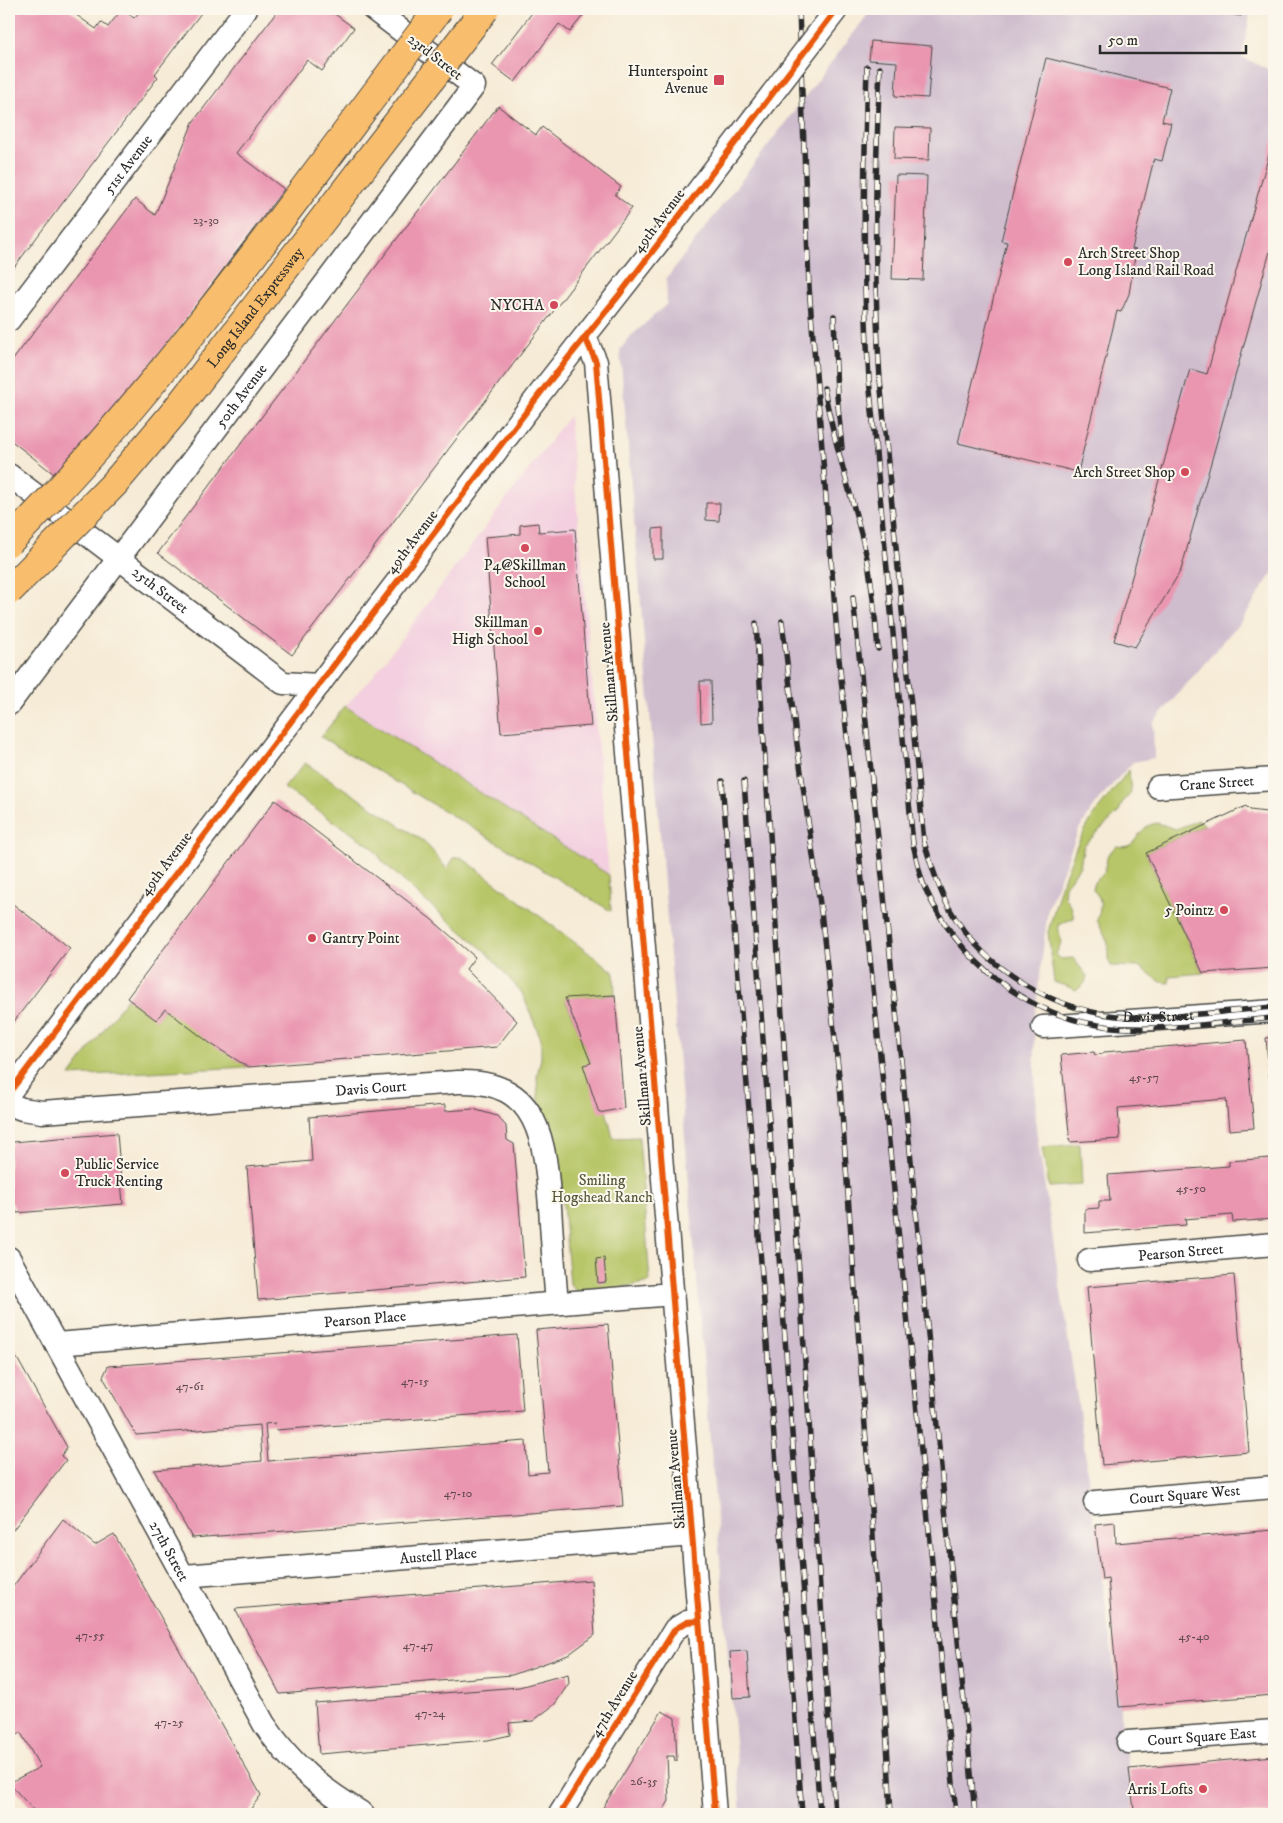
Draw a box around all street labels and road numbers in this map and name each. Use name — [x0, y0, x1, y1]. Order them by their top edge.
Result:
street label: 23rd Street — [404, 30, 466, 85]
street label: 51st Avenue — [99, 131, 156, 197]
street label: 49th Avenue — [629, 185, 689, 257]
street label: Long Island Expressway — [203, 243, 308, 372]
street label: 50th Avenue — [211, 360, 271, 431]
street label: 49th Avenue — [382, 506, 442, 578]
street label: 25th Street — [128, 562, 193, 618]
street label: Skillman Avenue — [595, 621, 623, 723]
street label: Crane Street — [1179, 771, 1255, 795]
street label: 49th Avenue — [136, 828, 196, 900]
street label: Davis Street — [1122, 1005, 1195, 1027]
street label: Skillman Avenue — [628, 1025, 656, 1127]
street label: Davis Court — [335, 1076, 407, 1100]
street label: Pearson Street — [1137, 1239, 1224, 1265]
street label: Pearson Place — [323, 1306, 407, 1332]
street label: Skillman Avenue — [662, 1428, 690, 1530]
street label: Court Square West — [1129, 1480, 1241, 1509]
street label: 27th Street — [145, 1517, 194, 1585]
street label: Austell Place — [399, 1543, 477, 1568]
street label: 47th Avenue — [586, 1667, 642, 1741]
street label: Court Square East — [1147, 1723, 1257, 1750]

